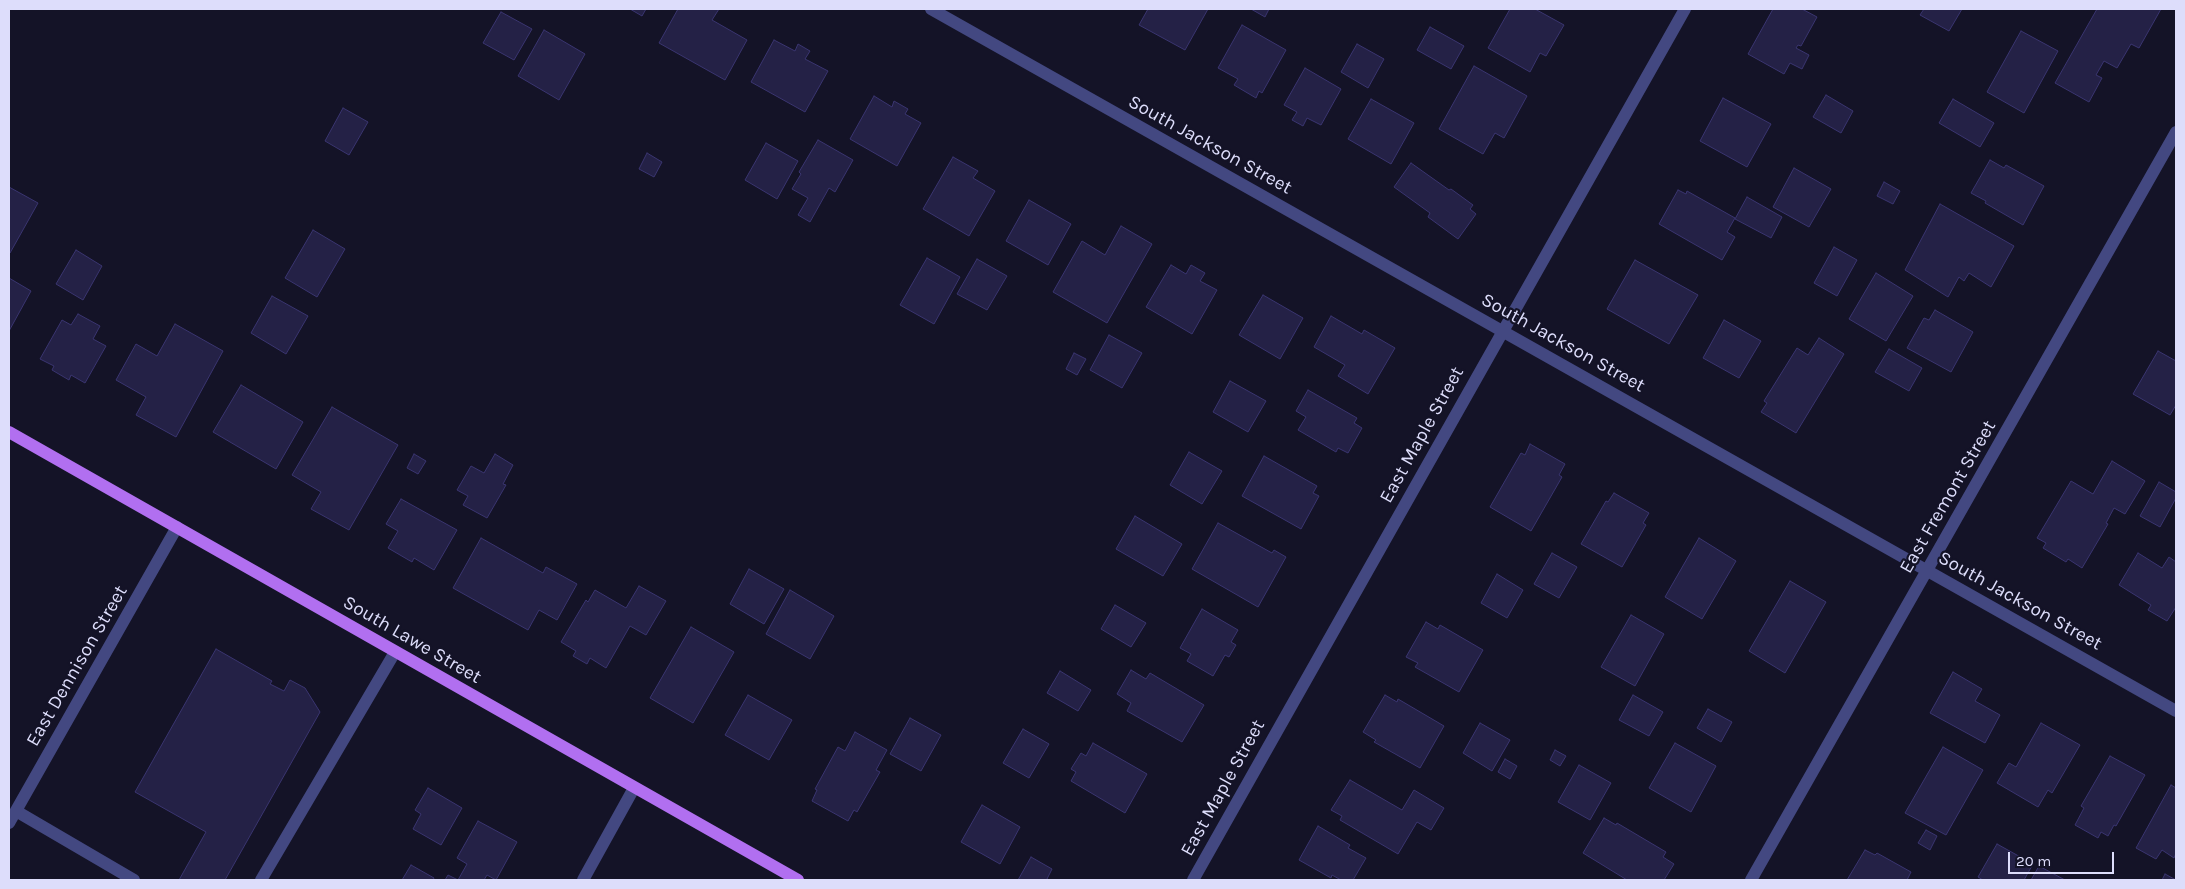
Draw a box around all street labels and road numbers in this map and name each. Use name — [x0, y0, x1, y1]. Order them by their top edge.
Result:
street label: South Jackson Street — [1124, 91, 1296, 199]
street label: South Jackson Street — [1477, 289, 1649, 397]
street label: East Maple Street — [1375, 363, 1469, 507]
street label: East Fremont Street — [1895, 416, 2001, 578]
street label: South Jackson Street — [1934, 547, 2106, 655]
street label: East Dennison Street — [22, 581, 132, 751]
street label: South Lawe Street — [339, 591, 485, 689]
street label: East Maple Street — [1176, 716, 1270, 860]

